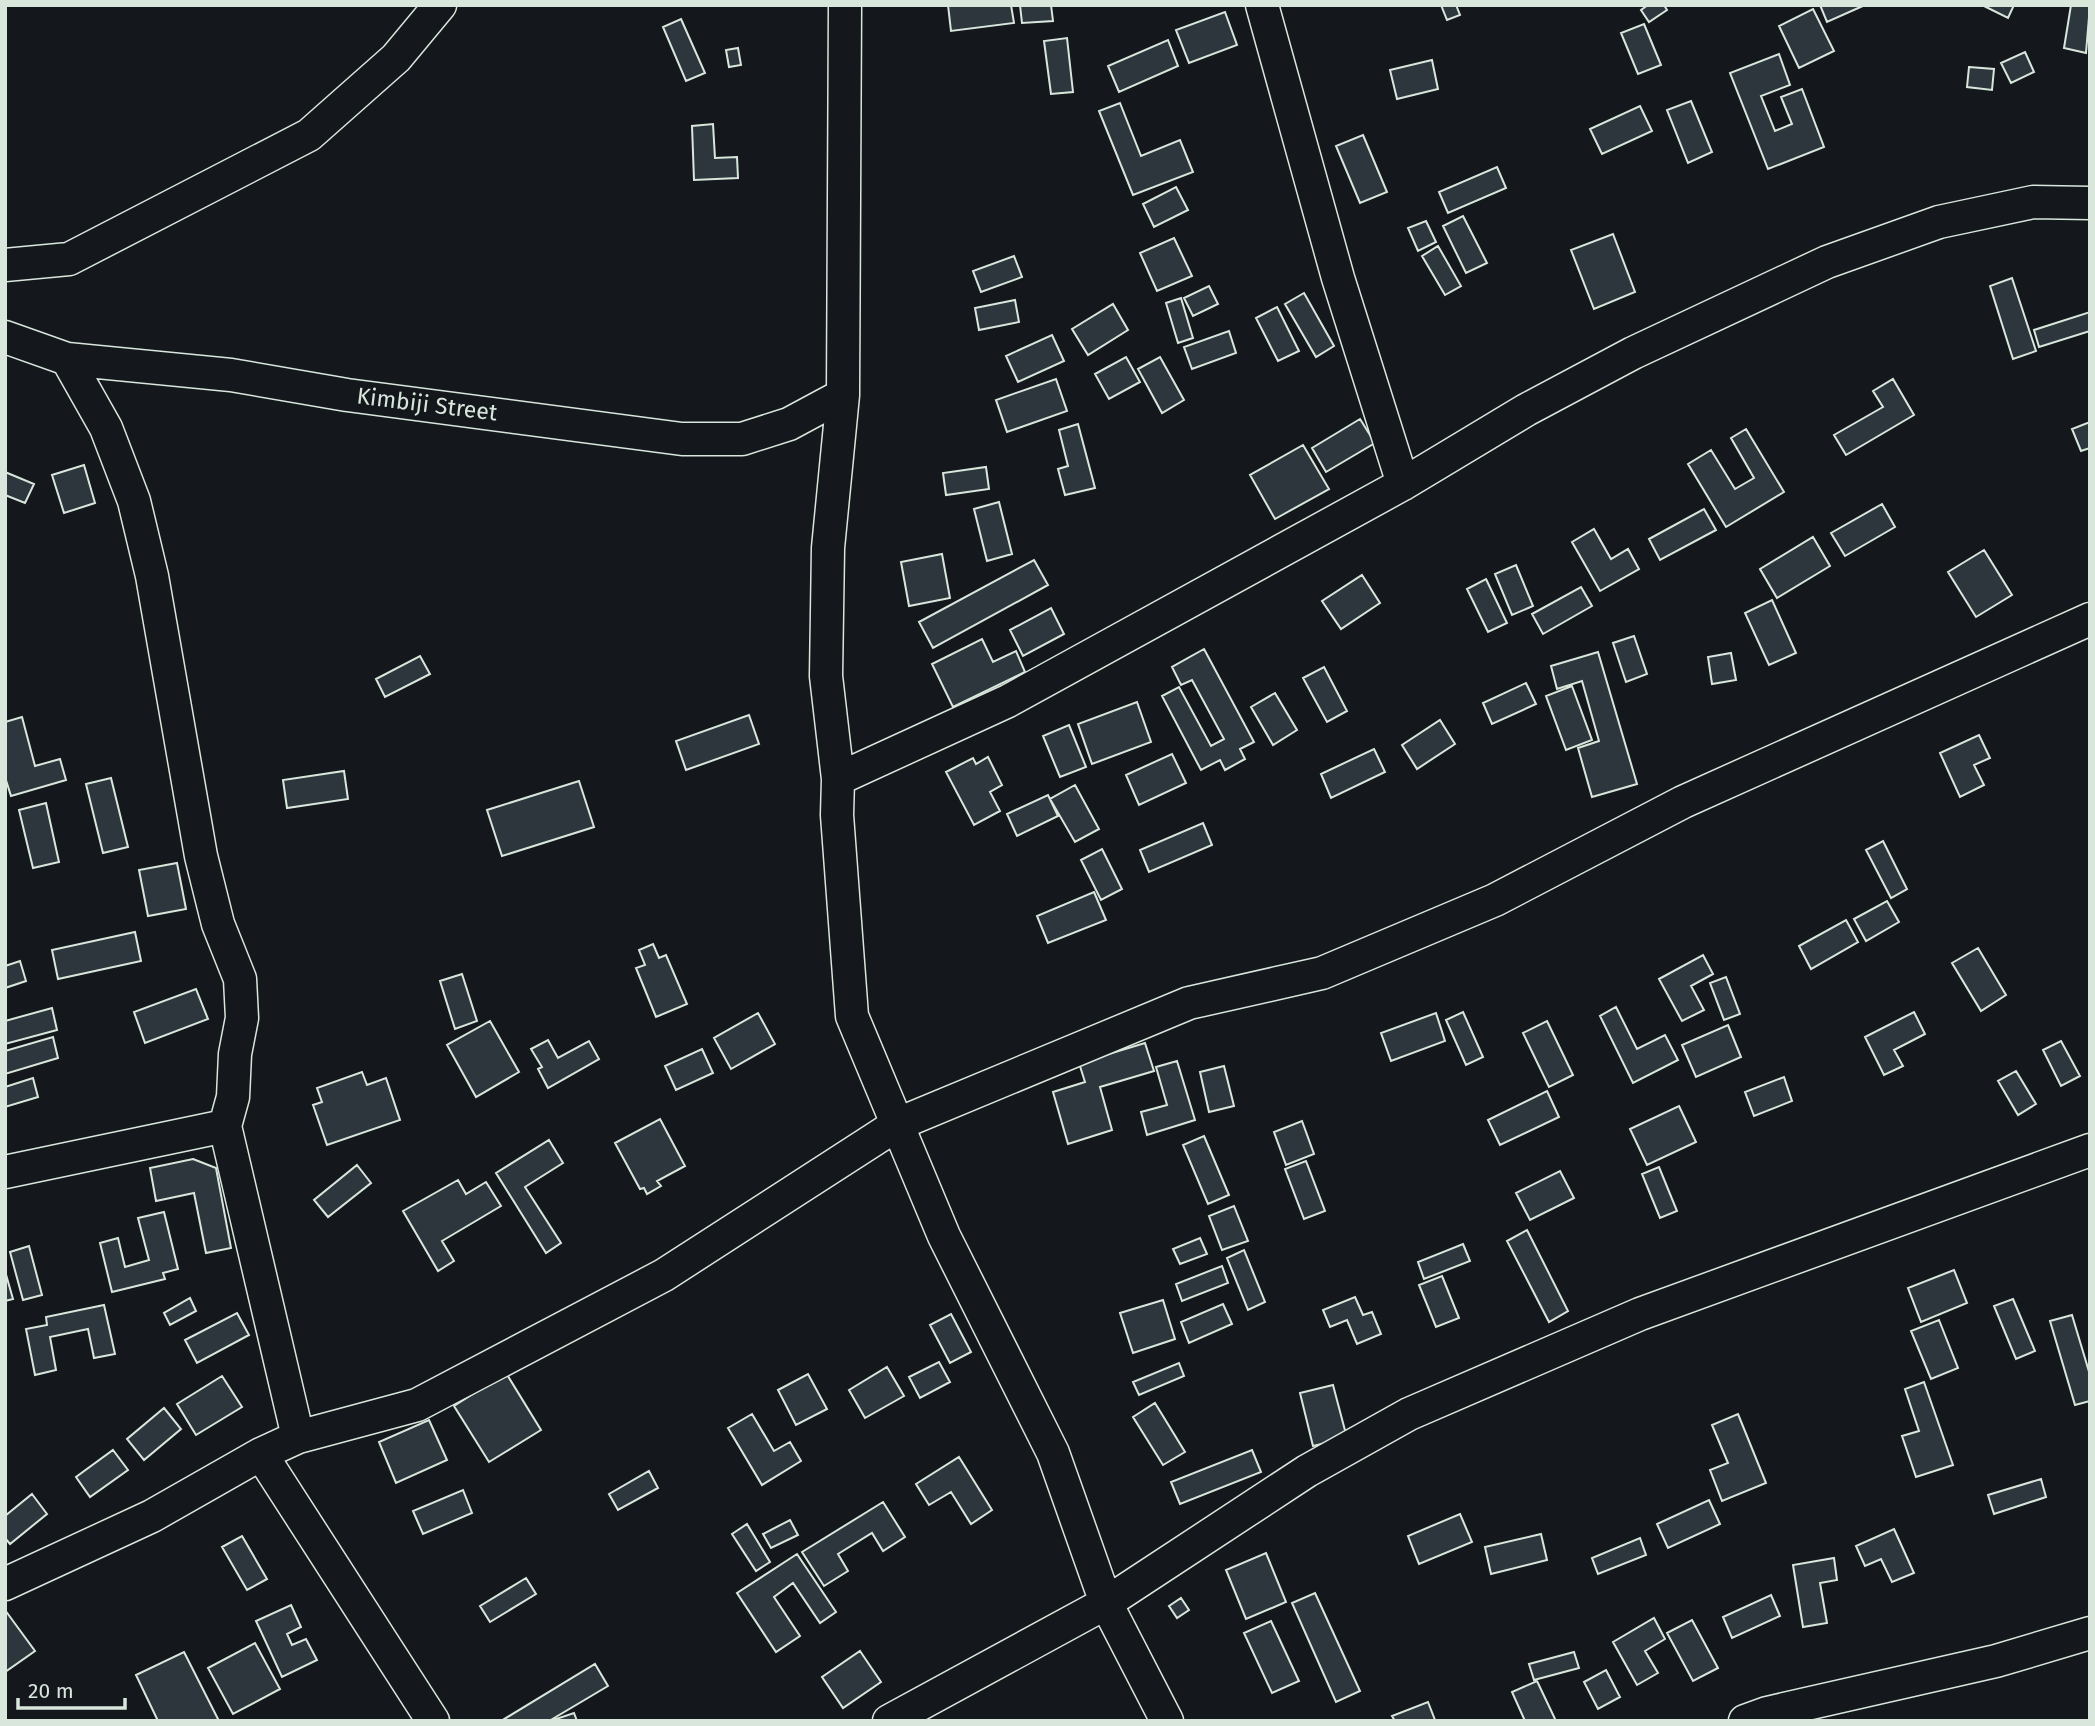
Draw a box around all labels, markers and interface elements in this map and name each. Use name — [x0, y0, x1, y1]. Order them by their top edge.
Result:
street label: Kimbiji Street — [355, 381, 500, 427]
scale bar — [18, 1666, 124, 1710]
text: 20 m — [28, 1678, 74, 1704]

